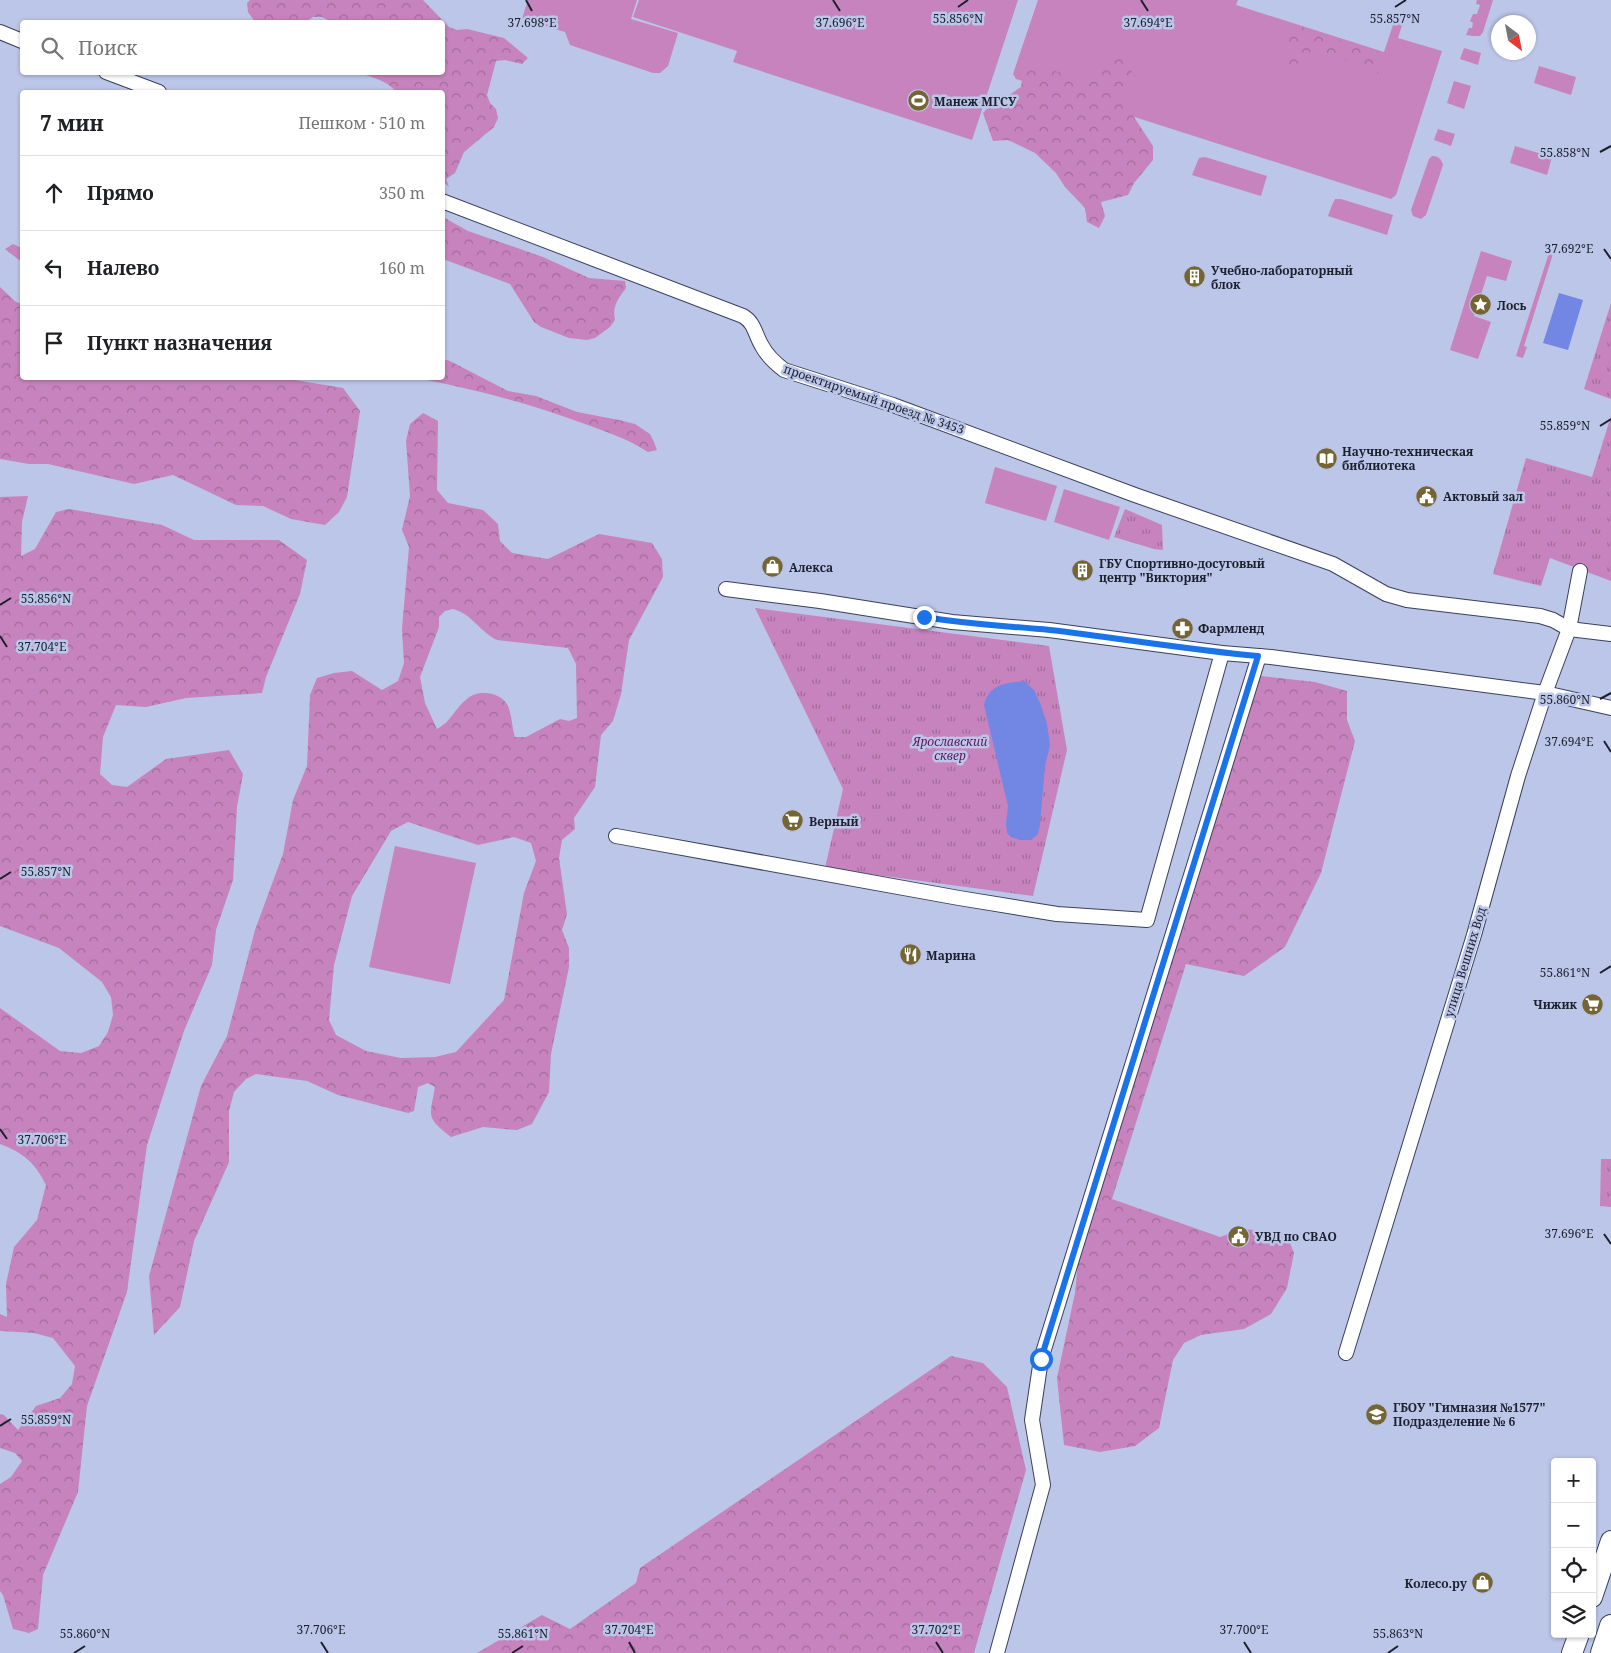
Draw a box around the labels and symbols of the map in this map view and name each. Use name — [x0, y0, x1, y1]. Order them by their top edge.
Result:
text: 55.856°N — [933, 10, 983, 27]
text: 55.857°N — [1370, 10, 1420, 27]
text: 37.698°E — [508, 14, 556, 31]
text: 37.696°E — [816, 14, 864, 31]
text: 37.694°E — [1124, 14, 1172, 31]
north arrow — [1491, 15, 1536, 60]
sports icon: Манеж МГСУ — [906, 89, 930, 113]
place label: Манеж МГСУ — [934, 93, 1017, 110]
text: 55.858°N — [1540, 144, 1590, 161]
text: 37.692°E — [1545, 240, 1593, 257]
place label: Учебно-лабораторный блок — [1211, 262, 1353, 293]
building icon: Учебно-лабораторный блок — [1183, 265, 1207, 289]
place icon: Лось — [1469, 293, 1493, 317]
place label: Лось — [1497, 297, 1527, 314]
street label: проектируемый проезд № 3453 — [782, 360, 967, 438]
text: 55.859°N — [1540, 417, 1590, 434]
place label: Научно-техническая библиотека — [1342, 443, 1474, 474]
library icon: Научно-техническая библиотека — [1314, 446, 1338, 470]
public building icon: Актовый зал — [1415, 484, 1439, 508]
place label: Актовый зал — [1443, 488, 1524, 505]
shop icon: Алекса — [761, 555, 785, 579]
place label: ГБУ Спортивно-досуговый центр "Виктория" — [1099, 555, 1265, 586]
building icon: ГБУ Спортивно-досуговый центр "Виктория" — [1071, 558, 1095, 582]
place label: Алекса — [789, 559, 833, 576]
text: 55.856°N — [21, 590, 71, 607]
route end — [913, 606, 936, 629]
pharmacy icon: Фармленд — [1170, 616, 1194, 640]
place label: Фармленд — [1198, 620, 1265, 637]
text: 37.704°E — [18, 638, 66, 655]
text: 55.860°N — [1540, 691, 1590, 708]
park label: Ярославский сквер — [912, 733, 987, 764]
text: 37.694°E — [1545, 733, 1593, 750]
supermarket icon: Верный — [781, 809, 805, 833]
place label: Верный — [809, 813, 859, 830]
text: 55.857°N — [21, 863, 71, 880]
street label: улица Вешних Вод — [1440, 905, 1490, 1019]
restaurant icon: Марина — [898, 943, 922, 967]
place label: Марина — [926, 947, 976, 964]
text: 55.861°N — [1540, 964, 1590, 981]
supermarket icon: Чижик — [1581, 992, 1605, 1016]
place label: Чижик — [1533, 996, 1578, 1013]
text: 37.706°E — [18, 1131, 66, 1148]
public building icon: УВД по СВАО — [1227, 1224, 1251, 1248]
text: 37.696°E — [1545, 1225, 1593, 1242]
place label: УВД по СВАО — [1255, 1228, 1337, 1245]
route start — [1030, 1348, 1053, 1371]
place label: ГБОУ "Гимназия №1577" Подразделение № 6 — [1393, 1399, 1546, 1430]
school or university icon: ГБОУ "Гимназия №1577" Подразделение № 6 — [1365, 1402, 1389, 1426]
text: 55.859°N — [21, 1411, 71, 1428]
shop icon: Колесо.ру — [1471, 1571, 1495, 1595]
place label: Колесо.ру — [1405, 1575, 1468, 1592]
text: 37.706°E — [297, 1621, 345, 1638]
text: 37.704°E — [605, 1621, 653, 1638]
text: 37.702°E — [912, 1621, 960, 1638]
text: 37.700°E — [1220, 1621, 1268, 1638]
text: 55.860°N — [60, 1625, 110, 1642]
text: 55.861°N — [498, 1625, 548, 1642]
text: 55.863°N — [1373, 1625, 1423, 1642]

